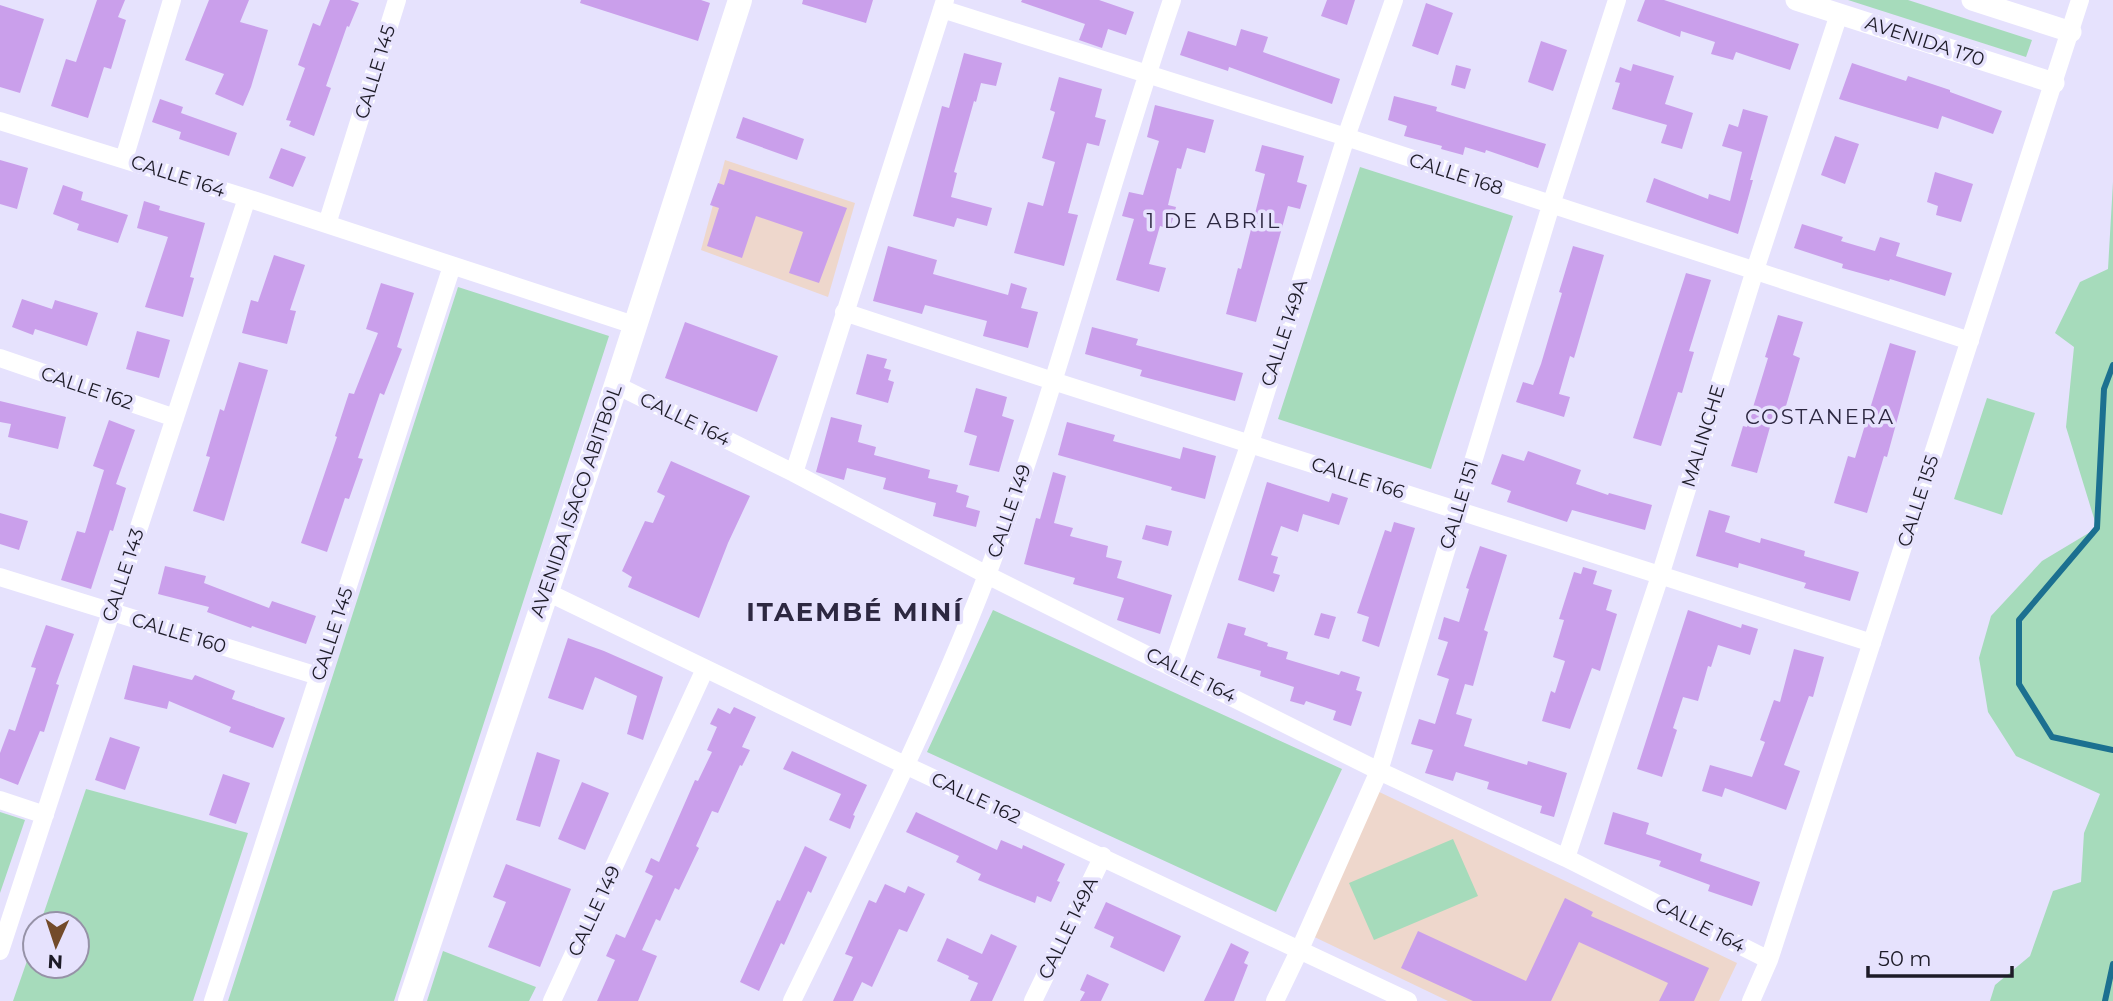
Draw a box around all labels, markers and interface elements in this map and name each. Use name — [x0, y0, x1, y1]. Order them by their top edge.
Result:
street label: AVENIDA 170 — [1862, 11, 1988, 71]
street label: CALLE 145 — [350, 22, 400, 122]
street label: CALLE 168 — [1406, 148, 1506, 200]
street label: CALLE 164 — [128, 150, 228, 202]
district label: 1 DE ABRIL — [1147, 208, 1281, 233]
street label: CALLE 149A — [1256, 276, 1312, 389]
street label: CALLE 162 — [38, 361, 136, 415]
street label: AVENIDA ISACO ABITBOL — [525, 381, 627, 620]
street label: MALINCHE — [1677, 382, 1729, 490]
street label: CALLE 164 — [636, 387, 734, 451]
district label: COSTANERA — [1745, 404, 1895, 429]
street label: CALLE 166 — [1308, 452, 1408, 504]
street label: CALLE 155 — [1892, 452, 1944, 550]
street label: CALLE 151 — [1435, 458, 1483, 552]
street label: CALLE 149 — [982, 461, 1036, 561]
street label: CALLE 143 — [97, 525, 149, 625]
street label: CALLE 145 — [306, 584, 358, 684]
district label: ITAEMBÉ MINÍ — [746, 596, 964, 628]
street label: CALLE 160 — [129, 608, 229, 658]
street label: CALLE 164 — [1142, 643, 1240, 708]
street label: CALLE 162 — [928, 767, 1025, 829]
street label: CALLE 149 — [563, 862, 625, 960]
street label: CALLE 149A — [1033, 873, 1103, 983]
street label: CALLE 164 — [1651, 893, 1749, 958]
north arrow — [21, 910, 91, 980]
scale bar — [1868, 934, 2011, 978]
text: 50 m — [1878, 946, 1932, 971]
text: N — [47, 950, 63, 973]

